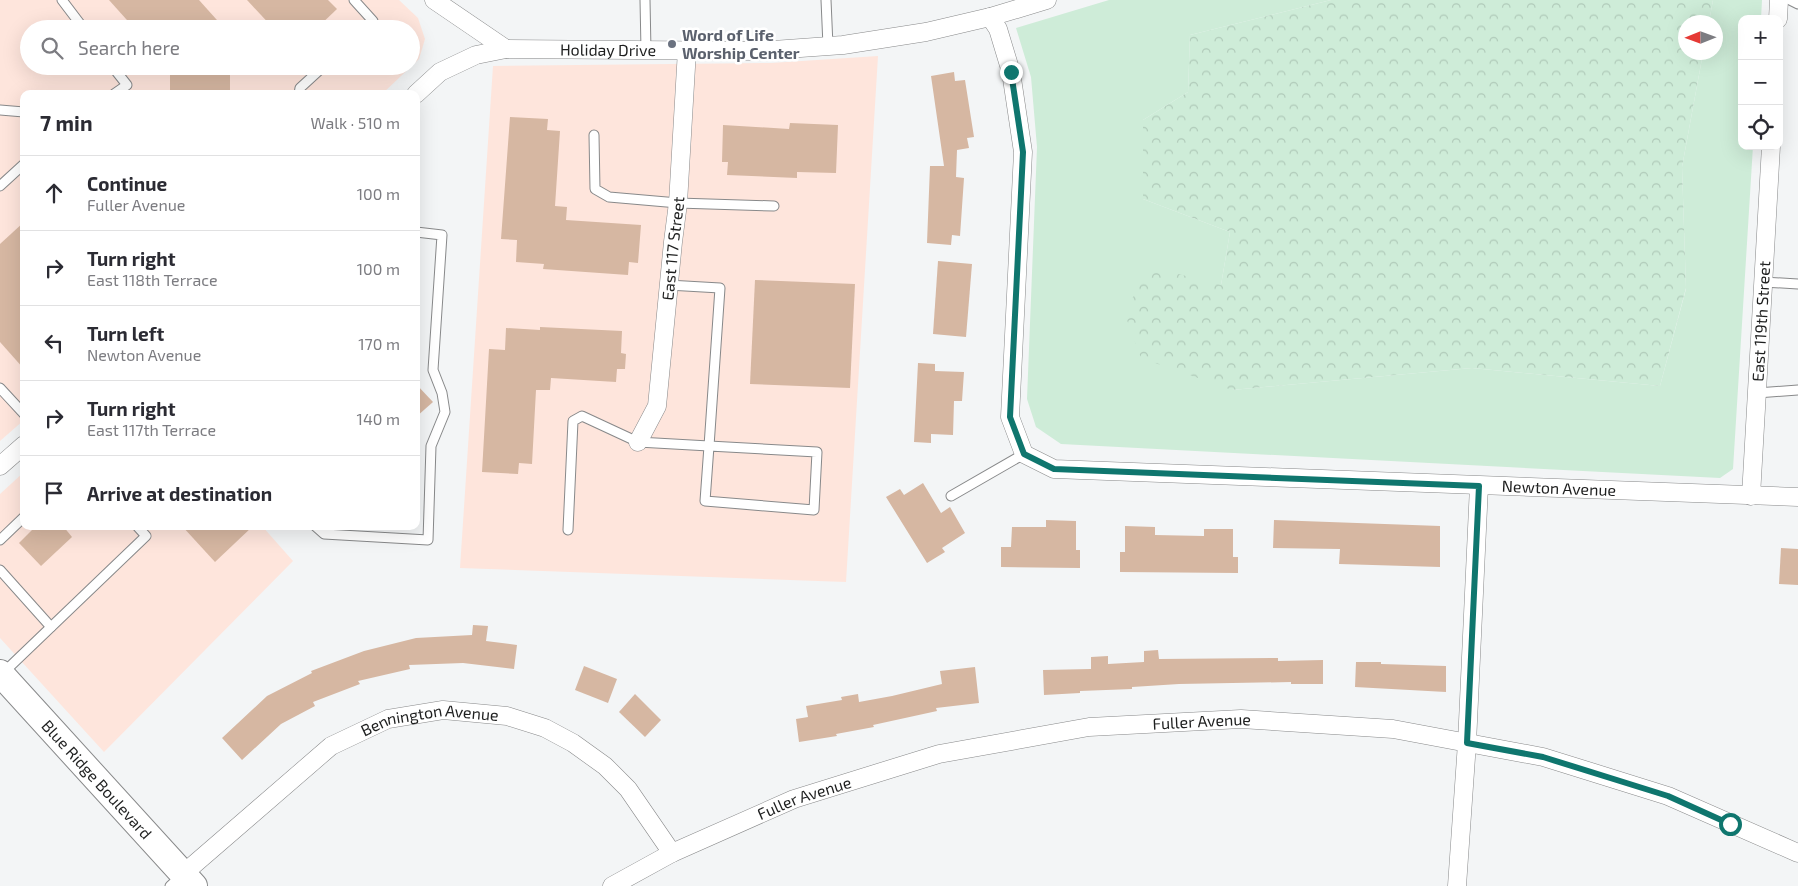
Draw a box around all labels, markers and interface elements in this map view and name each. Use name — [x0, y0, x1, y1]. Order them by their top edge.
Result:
north arrow — [1678, 15, 1723, 60]
map controls — [1738, 15, 1783, 150]
button: + — [1738, 15, 1783, 60]
search box — [20, 20, 420, 75]
place label: Word of Life Worship Center — [682, 25, 800, 62]
icon: search — [38, 34, 66, 62]
text: Search here — [78, 36, 180, 59]
marker: Word of Life Worship Center — [666, 38, 678, 50]
street label: Holiday Drive — [560, 39, 656, 59]
button: − — [1738, 60, 1783, 105]
route end — [1000, 61, 1023, 84]
button: locate — [1738, 105, 1783, 150]
text: 7 min — [40, 110, 93, 135]
text: Walk · 510 m — [310, 113, 400, 132]
text: Continue — [87, 172, 167, 195]
icon: ahead — [40, 179, 68, 207]
text: 100 m — [357, 184, 400, 203]
text: Fuller Avenue — [87, 195, 185, 214]
street label: East 117 Street — [657, 196, 687, 301]
text: Turn right — [87, 247, 175, 270]
icon: right — [40, 254, 68, 282]
text: 100 m — [357, 259, 400, 278]
street label: East 119th Street — [1748, 260, 1773, 382]
text: East 118th Terrace — [87, 270, 218, 289]
text: Turn left — [87, 322, 164, 345]
icon: left — [40, 329, 68, 357]
text: 170 m — [358, 334, 400, 353]
text: Newton Avenue — [87, 345, 201, 364]
text: Turn right — [87, 397, 175, 420]
icon: right — [40, 404, 68, 432]
text: 140 m — [357, 409, 400, 428]
text: East 117th Terrace — [87, 420, 216, 439]
street label: Newton Avenue — [1501, 476, 1617, 499]
icon: arrive — [40, 479, 68, 507]
text: Arrive at destination — [87, 482, 272, 505]
street label: Bennington Avenue — [357, 700, 500, 740]
street label: Fuller Avenue — [1152, 709, 1252, 733]
street label: Blue Ridge Boulevard — [38, 716, 156, 843]
street label: Fuller Avenue — [754, 772, 853, 823]
route start — [1719, 813, 1742, 836]

